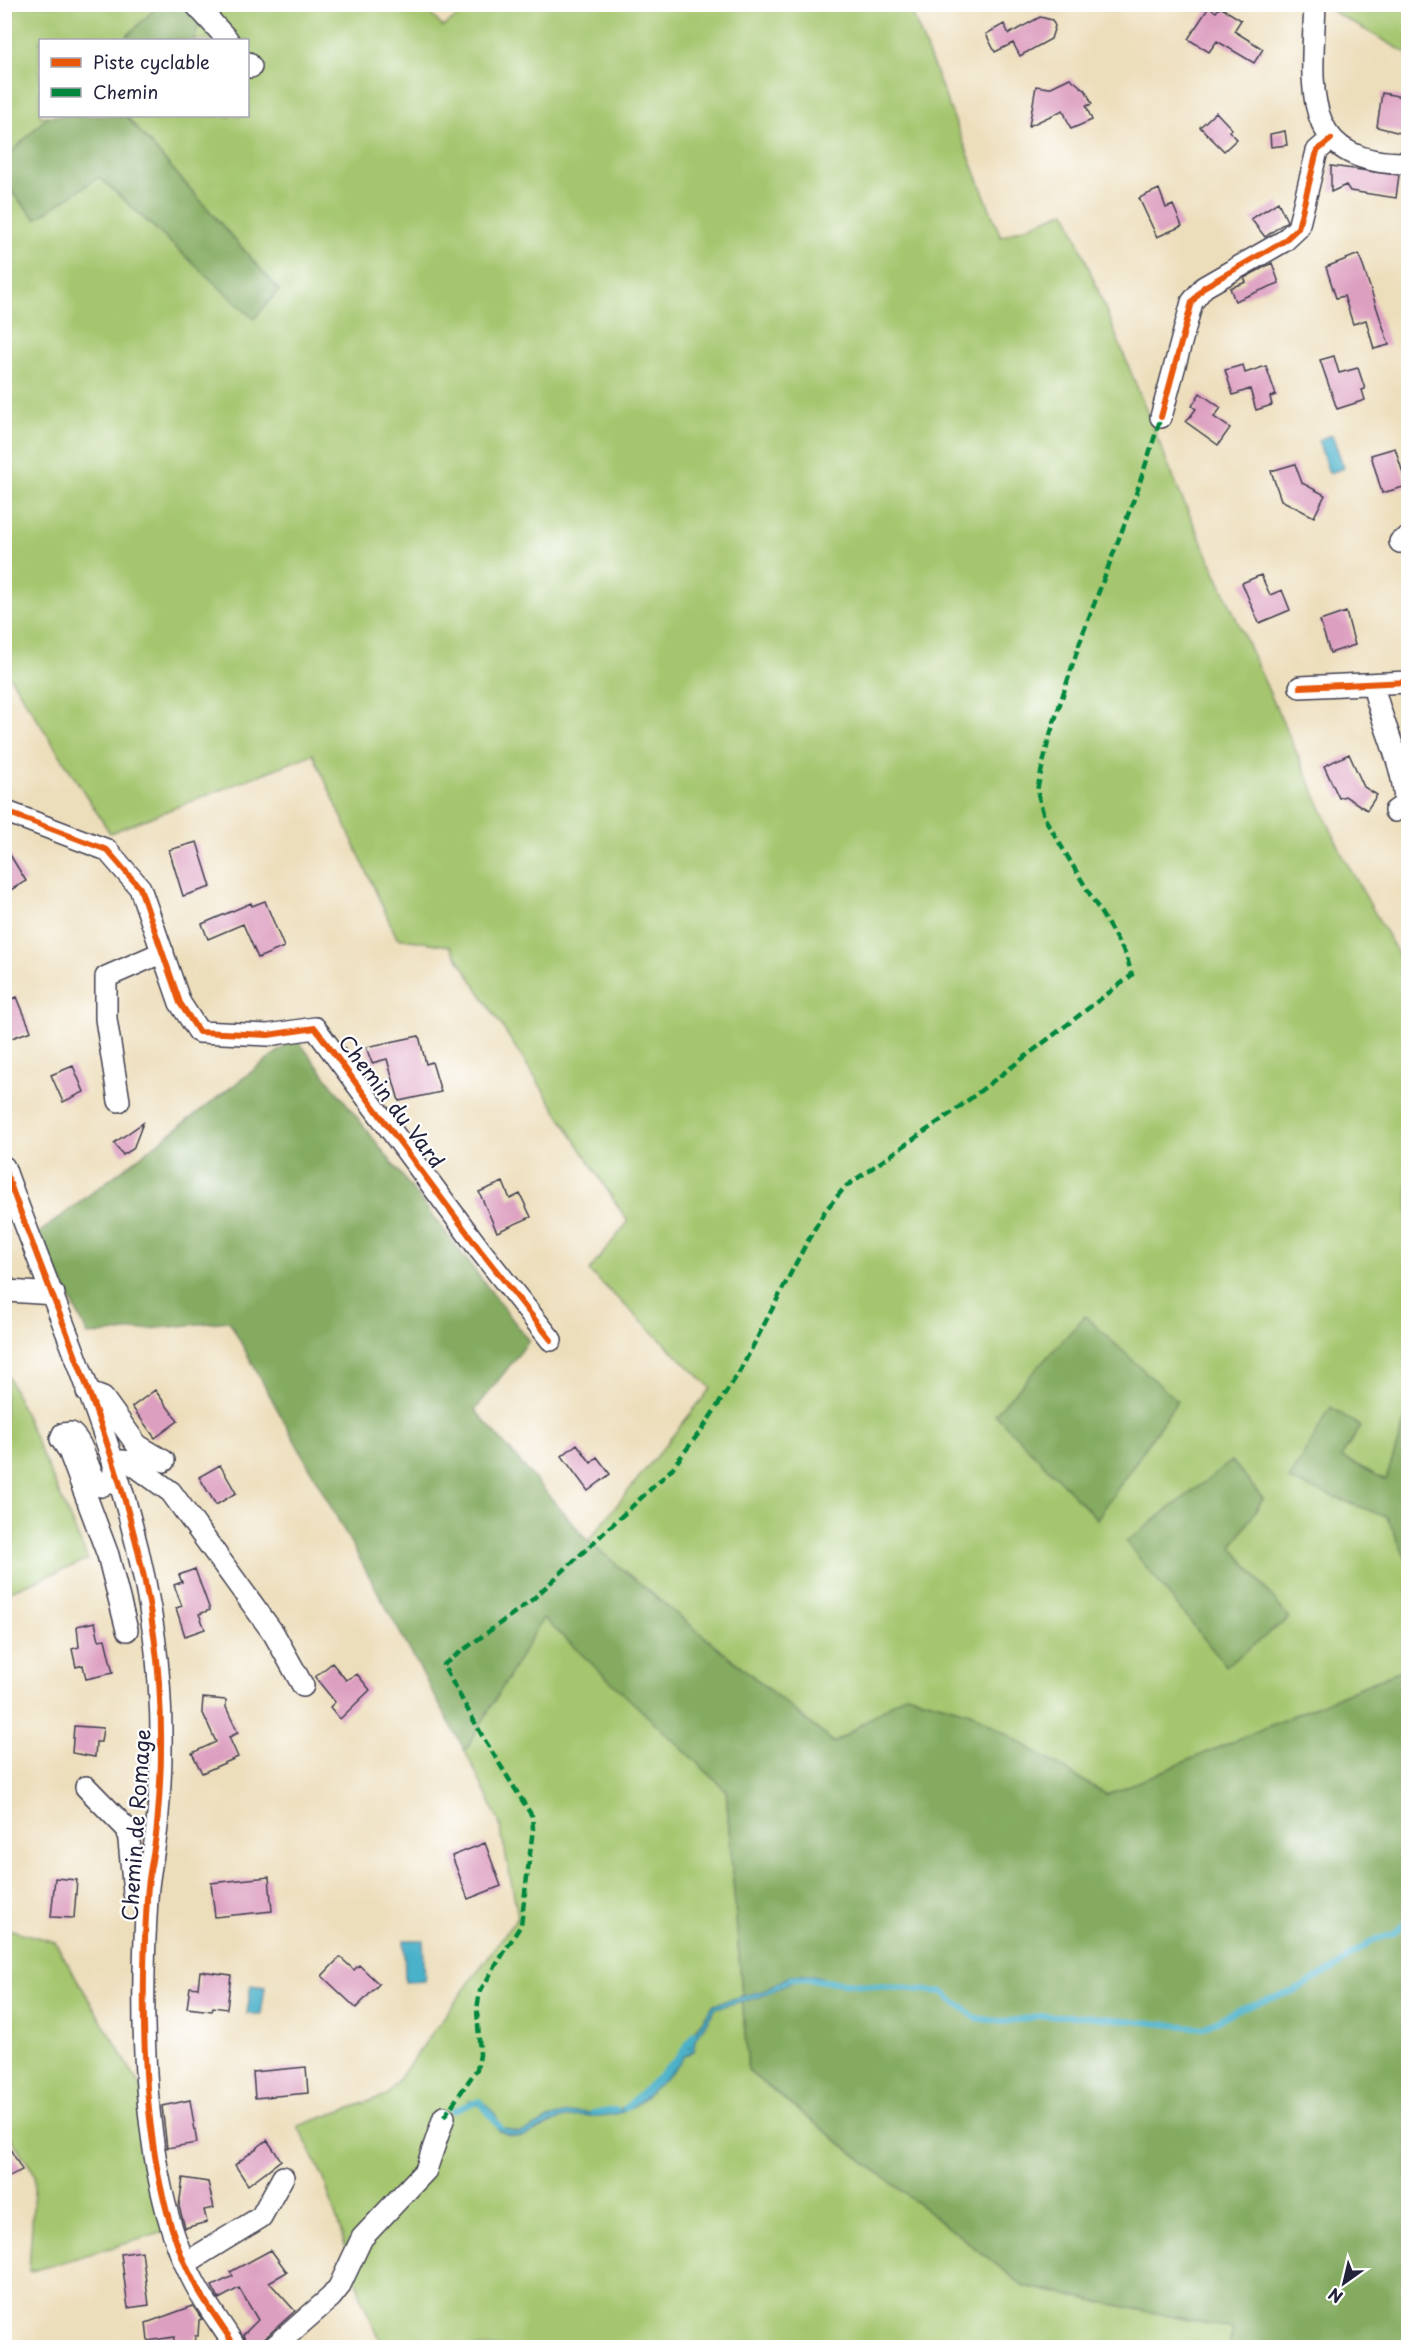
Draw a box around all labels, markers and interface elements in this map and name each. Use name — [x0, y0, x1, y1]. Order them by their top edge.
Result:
legend — [39, 39, 249, 117]
text: Piste cyclable — [93, 48, 210, 75]
text: Chemin — [93, 78, 158, 105]
street label: Chemin du Vard — [332, 1027, 454, 1174]
street label: Chemin de Romage — [112, 1728, 158, 1922]
north arrow — [1314, 2253, 1374, 2313]
text: N — [1323, 2283, 1347, 2310]

